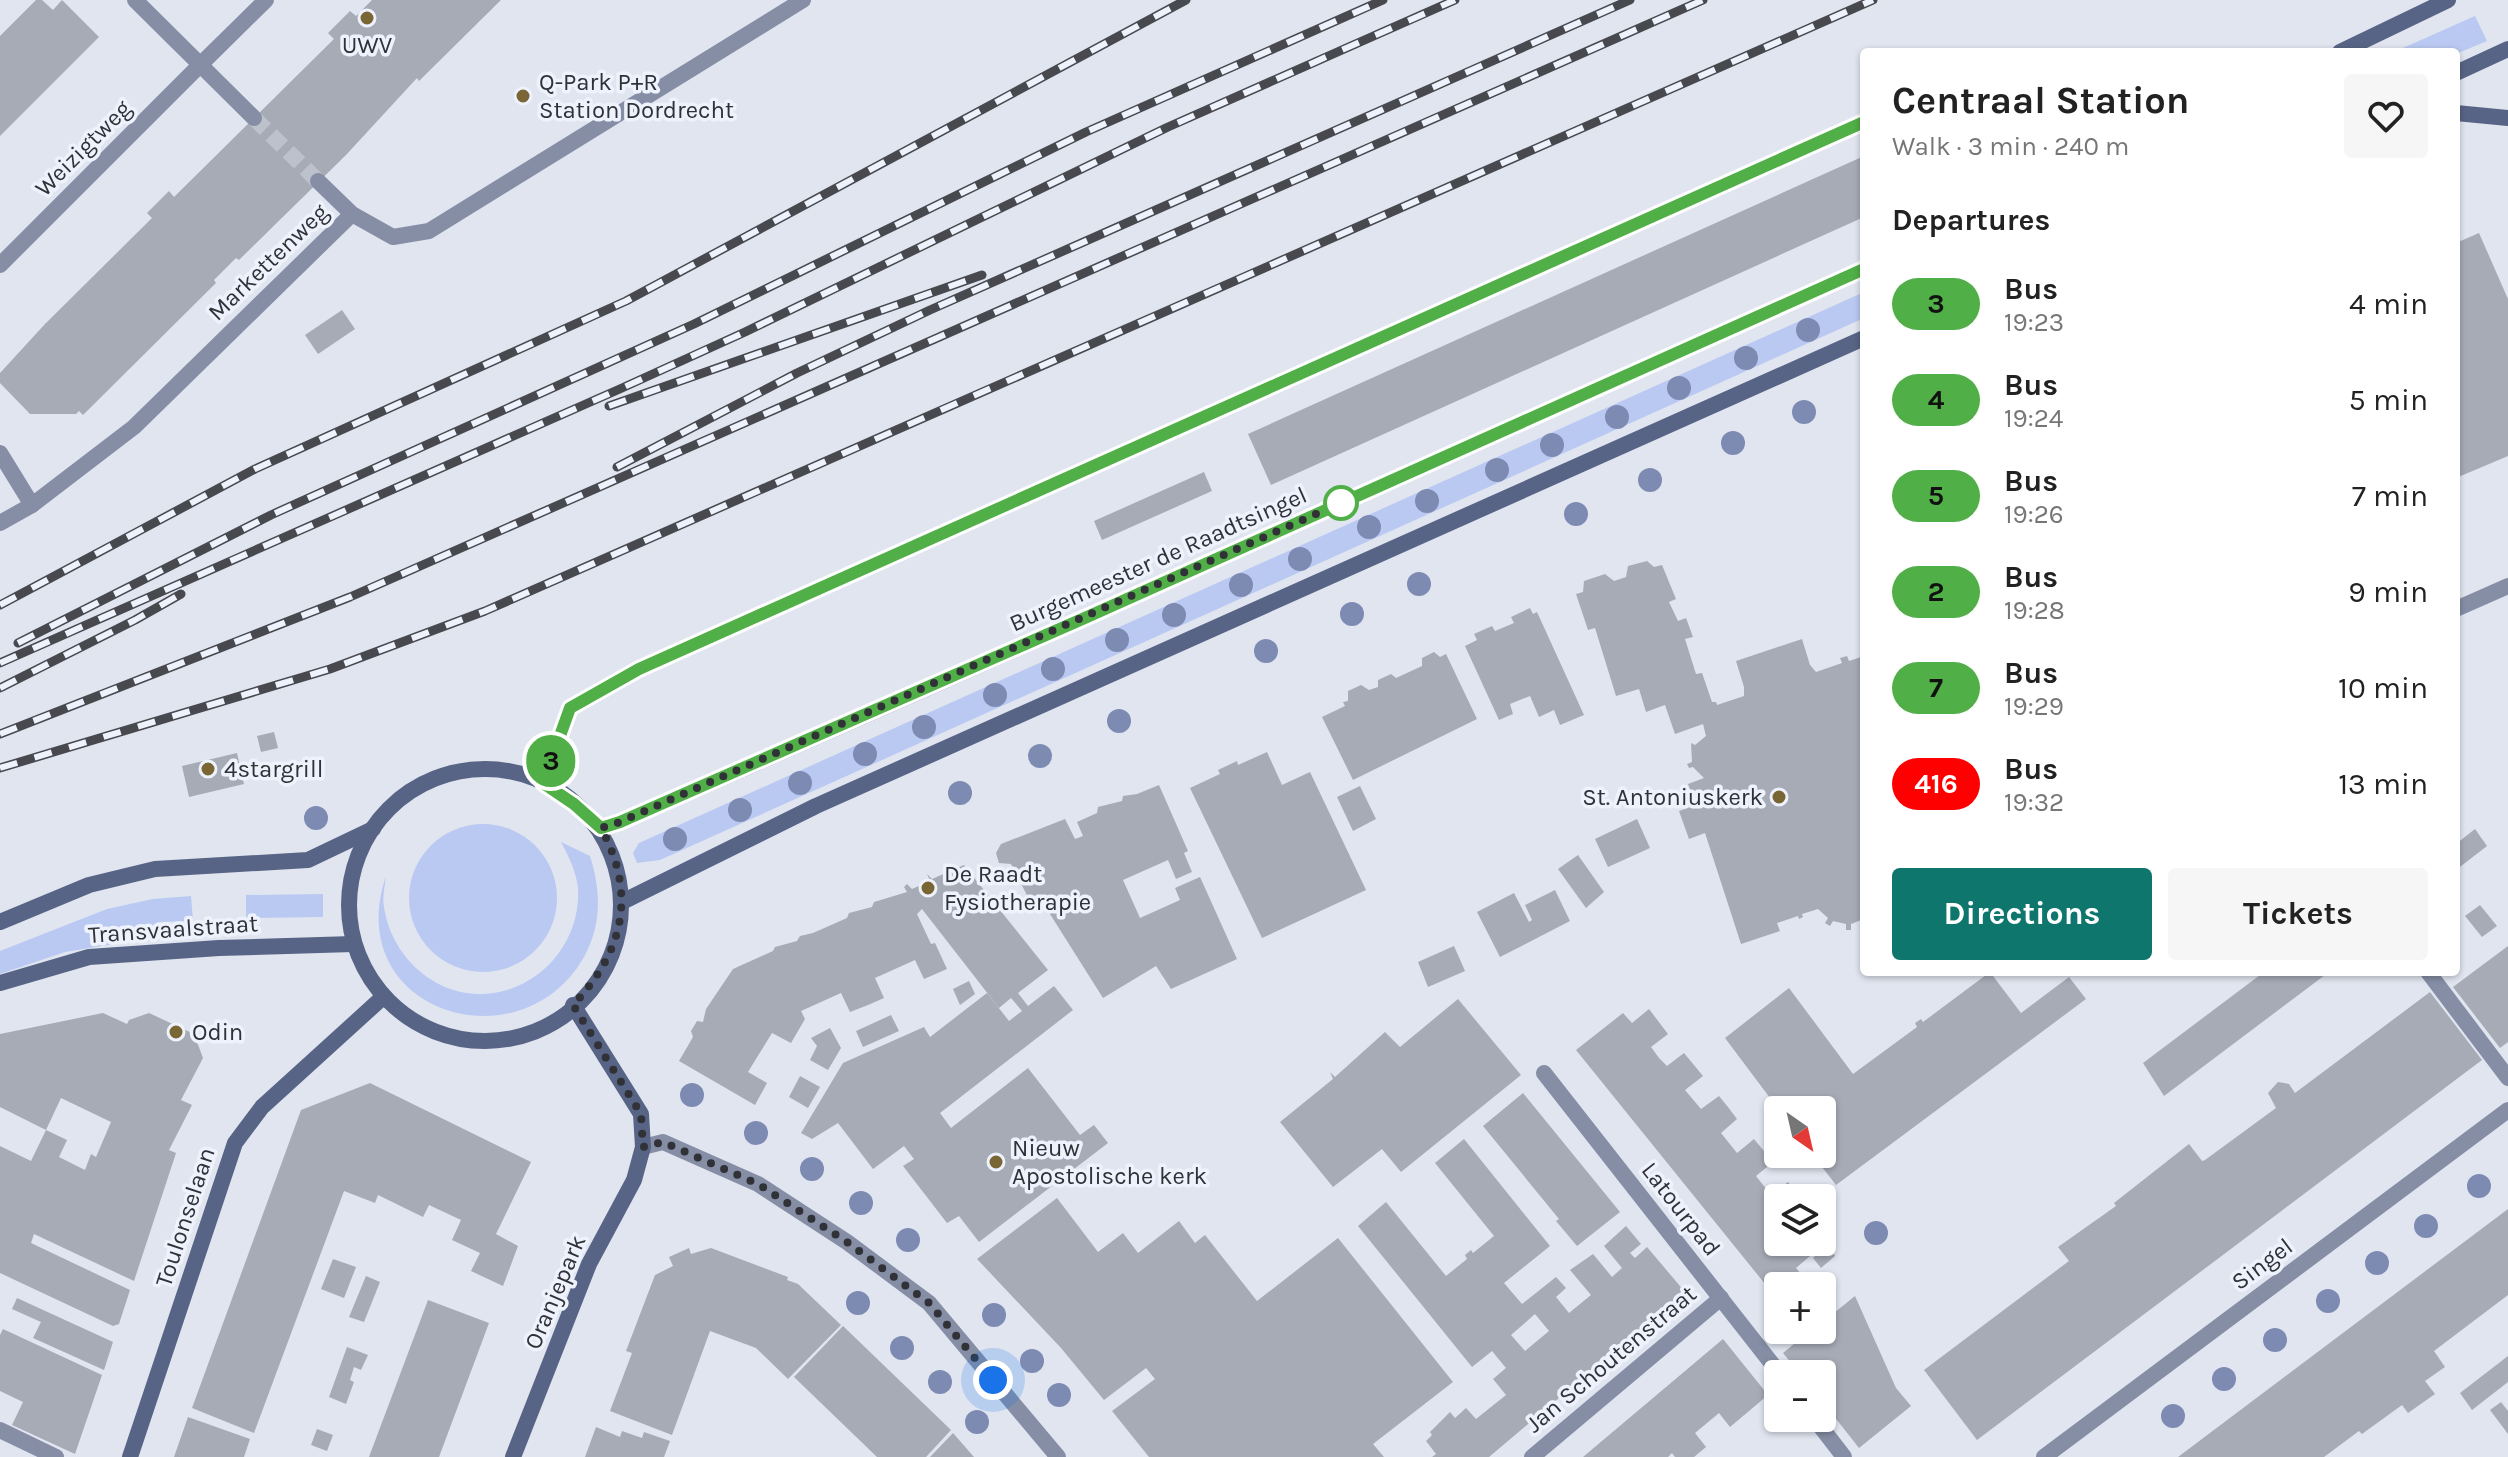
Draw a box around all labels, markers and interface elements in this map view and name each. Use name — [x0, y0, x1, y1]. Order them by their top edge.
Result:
marker: UWV — [358, 9, 376, 27]
place label: UWV — [342, 31, 393, 59]
place label: Q-Park P+R Station Dordrecht — [539, 68, 734, 124]
button: heart — [2344, 74, 2428, 158]
text: Centraal Station — [1892, 78, 2190, 123]
marker: Q-Park P+R Station Dordrecht — [514, 87, 532, 105]
street label: Weizigtweg — [29, 94, 137, 202]
text: Walk · 3 min · 240 m — [1892, 131, 2129, 162]
street label: Markettenweg — [202, 197, 334, 326]
text: Departures — [1892, 202, 2050, 238]
text: Bus — [2004, 271, 2058, 307]
text: 4 min — [2349, 286, 2428, 322]
text: 3 — [1927, 287, 1945, 320]
text: 19:23 — [2004, 307, 2064, 338]
text: Bus — [2004, 367, 2058, 403]
text: 5 min — [2349, 382, 2428, 418]
text: 4 — [1928, 383, 1944, 416]
text: 19:24 — [2004, 403, 2063, 434]
text: Bus — [2004, 463, 2058, 499]
text: 7 min — [2352, 478, 2428, 514]
text: 5 — [1928, 479, 1944, 512]
street label: Burgemeester de Raadtsingel — [1005, 481, 1311, 637]
unlabelled marker — [1324, 486, 1358, 520]
text: 19:26 — [2004, 499, 2064, 530]
text: Bus — [2004, 559, 2058, 595]
text: 9 min — [2348, 574, 2428, 610]
text: 2 — [1928, 575, 1944, 608]
text: 19:28 — [2004, 595, 2065, 626]
text: Bus — [2004, 655, 2058, 691]
text: 10 min — [2338, 670, 2428, 706]
text: 7 — [1929, 671, 1943, 704]
text: 19:29 — [2004, 691, 2064, 722]
line badge: 3 — [525, 735, 577, 787]
text: 3 — [542, 744, 560, 777]
text: Bus — [2004, 751, 2058, 787]
place label: 4stargrill — [224, 755, 323, 783]
marker: 4stargrill — [199, 760, 217, 778]
text: 13 min — [2338, 766, 2428, 802]
text: 416 — [1914, 767, 1958, 800]
place label: St. Antoniuskerk — [1582, 783, 1763, 811]
text: 19:32 — [2004, 787, 2064, 818]
marker: St. Antoniuskerk — [1770, 788, 1788, 806]
place label: De Raadt Fysiotherapie — [944, 860, 1091, 916]
button: Directions — [1892, 868, 2152, 960]
button: Tickets — [2168, 868, 2428, 960]
marker: De Raadt Fysiotherapie — [919, 879, 937, 897]
street label: Transvaalstraat — [87, 909, 259, 949]
place label: Odin — [192, 1018, 243, 1046]
marker: Odin — [167, 1023, 185, 1041]
north arrow — [1764, 1096, 1836, 1168]
map controls — [1764, 1096, 1836, 1432]
place label: Nieuw Apostolische kerk — [1012, 1134, 1207, 1190]
street label: Toulonselaan — [149, 1144, 221, 1290]
marker: Nieuw Apostolische kerk — [987, 1153, 1005, 1171]
street label: Latourpad — [1636, 1157, 1726, 1261]
button: layers — [1764, 1184, 1836, 1256]
street label: Oranjepark — [518, 1231, 592, 1353]
street label: Singel — [2226, 1232, 2298, 1296]
button: + — [1764, 1272, 1836, 1344]
street label: Jan Schoutenstraat — [1520, 1280, 1702, 1438]
your location — [973, 1360, 1013, 1400]
button: − — [1764, 1360, 1836, 1432]

